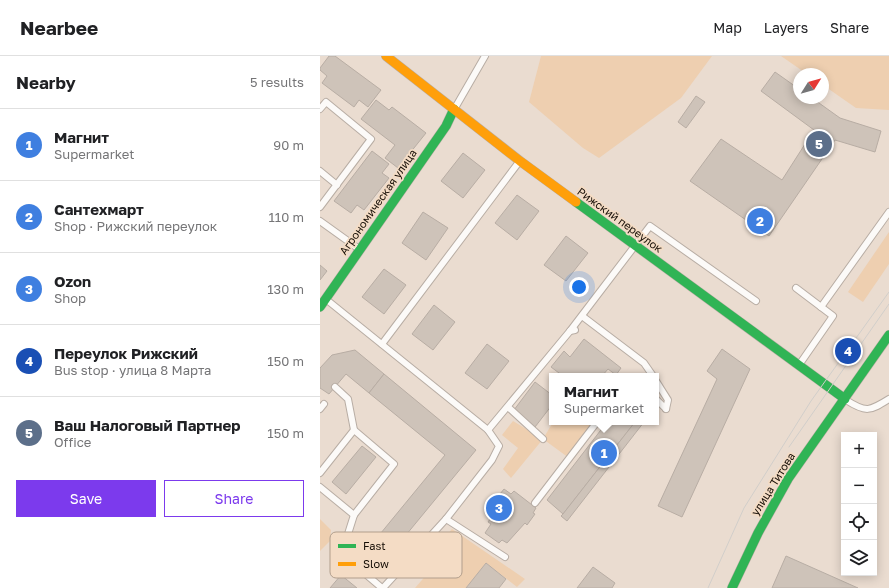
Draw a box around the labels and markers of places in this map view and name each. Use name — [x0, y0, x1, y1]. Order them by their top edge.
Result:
pin: 5 — [806, 129, 832, 159]
pin: 2 — [747, 206, 773, 236]
pin: 4 — [835, 336, 861, 366]
pin: 1 — [591, 438, 617, 468]
pin: 3 — [486, 493, 512, 523]

